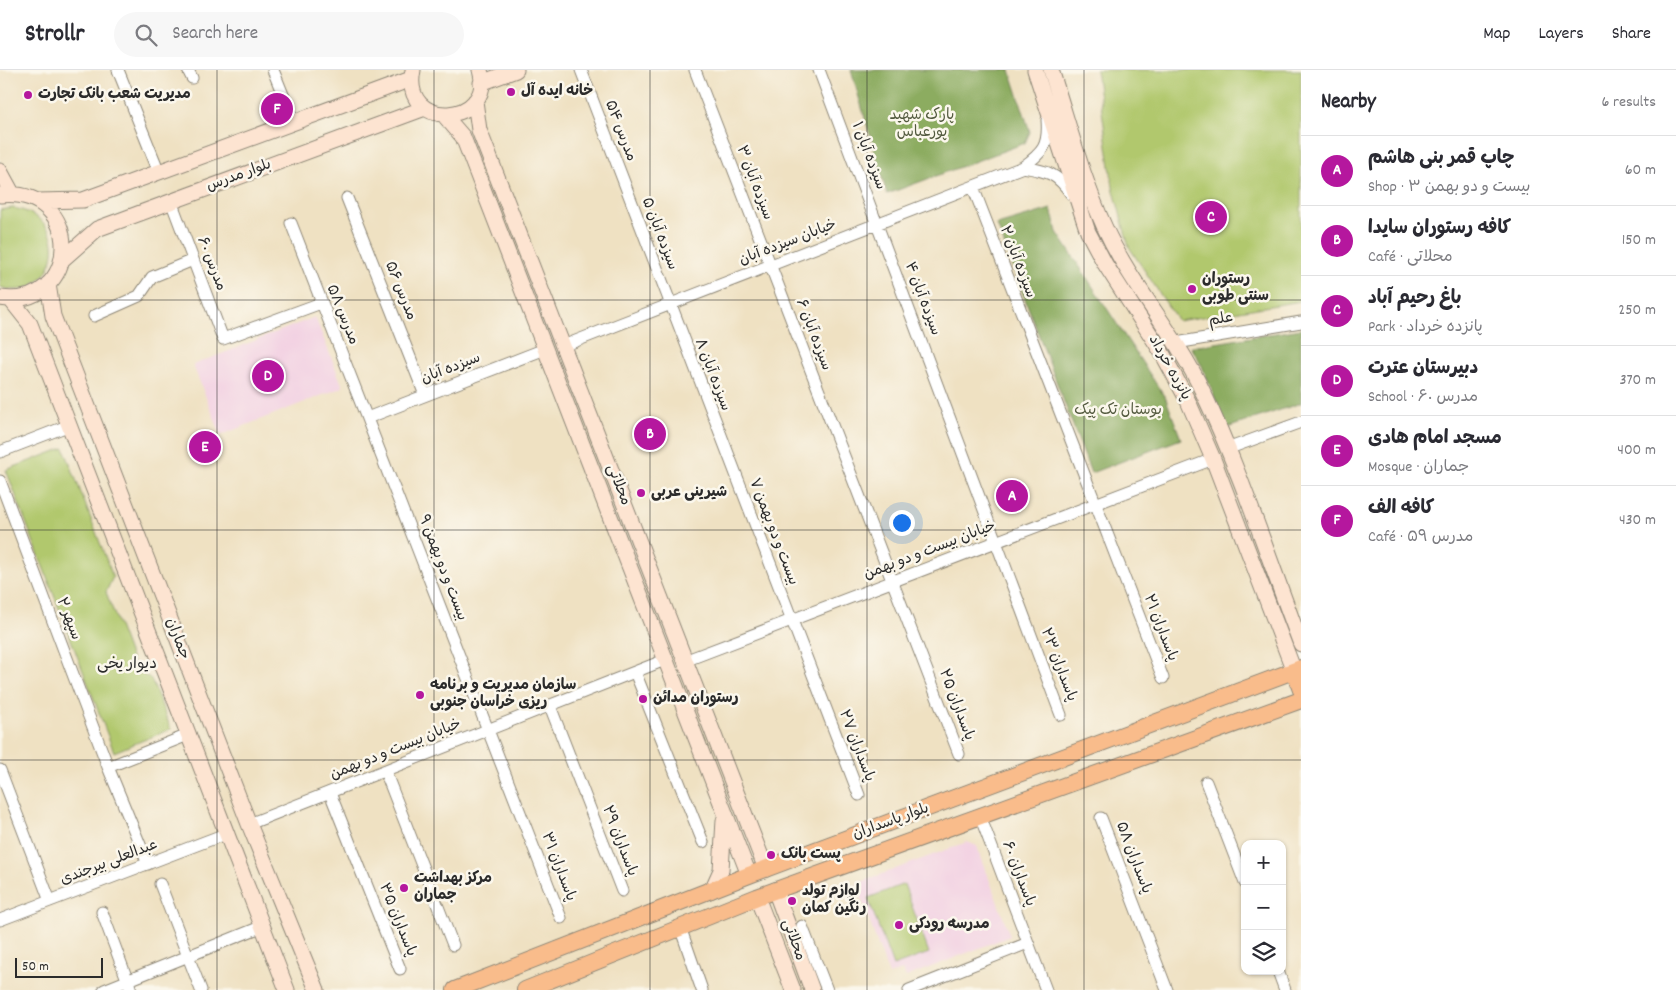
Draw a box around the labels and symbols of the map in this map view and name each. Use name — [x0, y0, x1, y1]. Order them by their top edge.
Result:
place label: خانه ایده آل — [521, 81, 593, 103]
place label: مدیریت شعب بانک تجارت — [38, 84, 191, 106]
marker: خانه ایده آل — [505, 86, 517, 98]
marker: مدیریت شعب بانک تجارت — [22, 89, 34, 101]
pin: F — [261, 90, 293, 128]
street label: مدرس ۵۴ — [598, 97, 642, 165]
park label: پارک شهید پورعباس — [890, 105, 954, 144]
street label: سیزده آبان ۱ — [845, 119, 891, 193]
street label: سیزده آبان ۳ — [730, 143, 778, 223]
street label: بلوار مدرس — [203, 154, 275, 198]
street label: سیزده آبان ۵ — [635, 194, 683, 274]
pin: C — [1195, 198, 1227, 236]
street label: خیابان سیزده آبان — [736, 214, 840, 272]
street label: سیزده آبان ۲ — [993, 223, 1041, 301]
street label: مدرس ۶۰ — [191, 234, 231, 294]
street label: مدرس ۵۶ — [378, 258, 422, 324]
street label: سیزده آبان ۴ — [898, 259, 946, 339]
place label: رستوران سنتی طوبی — [1202, 269, 1269, 308]
street label: مدرس ۵۸ — [320, 282, 364, 348]
marker: رستوران سنتی طوبی — [1186, 283, 1198, 295]
street label: سیزده آبان ۶ — [789, 296, 837, 374]
street label: علم — [1207, 307, 1235, 333]
street label: پانزده خرداد — [1142, 331, 1196, 405]
street label: سیزده آبان ۸ — [688, 335, 736, 415]
street label: سیزده آبان — [418, 348, 484, 390]
pin: D — [252, 357, 284, 395]
park label: بوستان تک پیک — [1074, 400, 1162, 422]
pin: B — [634, 415, 666, 453]
pin: E — [189, 428, 221, 466]
street label: محلاتی — [600, 461, 636, 509]
street label: بیست و دو بهمن ۷ — [742, 475, 804, 589]
pin: A — [996, 477, 1028, 515]
place label: شیرینی عربی — [651, 482, 727, 504]
marker: شیرینی عربی — [635, 487, 647, 499]
your location — [889, 510, 915, 536]
street label: بیست و دو بهمن ۹ — [412, 512, 472, 624]
street label: خیابان بیست و دو بهمن — [861, 516, 999, 586]
street label: پاسداران ۲۱ — [1137, 591, 1183, 665]
street label: سپهر ۲ — [50, 595, 86, 643]
street label: جماران — [159, 615, 195, 663]
street label: پاسداران ۲۳ — [1034, 625, 1082, 705]
district label: دیوار یخی — [97, 653, 157, 676]
street label: پاسداران ۲۵ — [932, 666, 980, 744]
place label: سازمان مدیریت و برنامه ریزی خراسان جنوبی — [430, 675, 576, 714]
place label: رستوران مدائن — [653, 688, 739, 710]
marker: سازمان مدیریت و برنامه ریزی خراسان جنوبی — [414, 689, 426, 701]
marker: رستوران مدائن — [637, 693, 649, 705]
street label: پاسداران ۲۷ — [832, 707, 880, 785]
street label: خیابان بیست و دو بهمن — [327, 714, 465, 786]
street label: بلوار پاسداران — [850, 798, 932, 846]
street label: پاسداران ۲۹ — [595, 802, 643, 880]
street label: پاسداران ۵۸ — [1109, 819, 1157, 897]
street label: پاسداران ۳۱ — [535, 829, 581, 905]
street label: عبدالعلی بیرجندی — [57, 834, 161, 892]
street label: پاسداران ۶۰ — [995, 838, 1041, 910]
place label: پست بانک — [781, 844, 841, 866]
marker: پست بانک — [765, 849, 777, 861]
place label: مرکز بهداشت جماران — [414, 868, 492, 907]
street label: پاسداران ۳۵ — [372, 880, 422, 960]
place label: لوازم تولد رنگین کمان — [802, 881, 866, 920]
marker: مرکز بهداشت جماران — [398, 882, 410, 894]
marker: لوازم تولد رنگین کمان — [786, 895, 798, 907]
place label: مدرسه رودکی — [909, 914, 990, 936]
street label: محلاتی — [775, 916, 811, 964]
marker: مدرسه رودکی — [893, 919, 905, 931]
scale bar — [15, 955, 102, 978]

